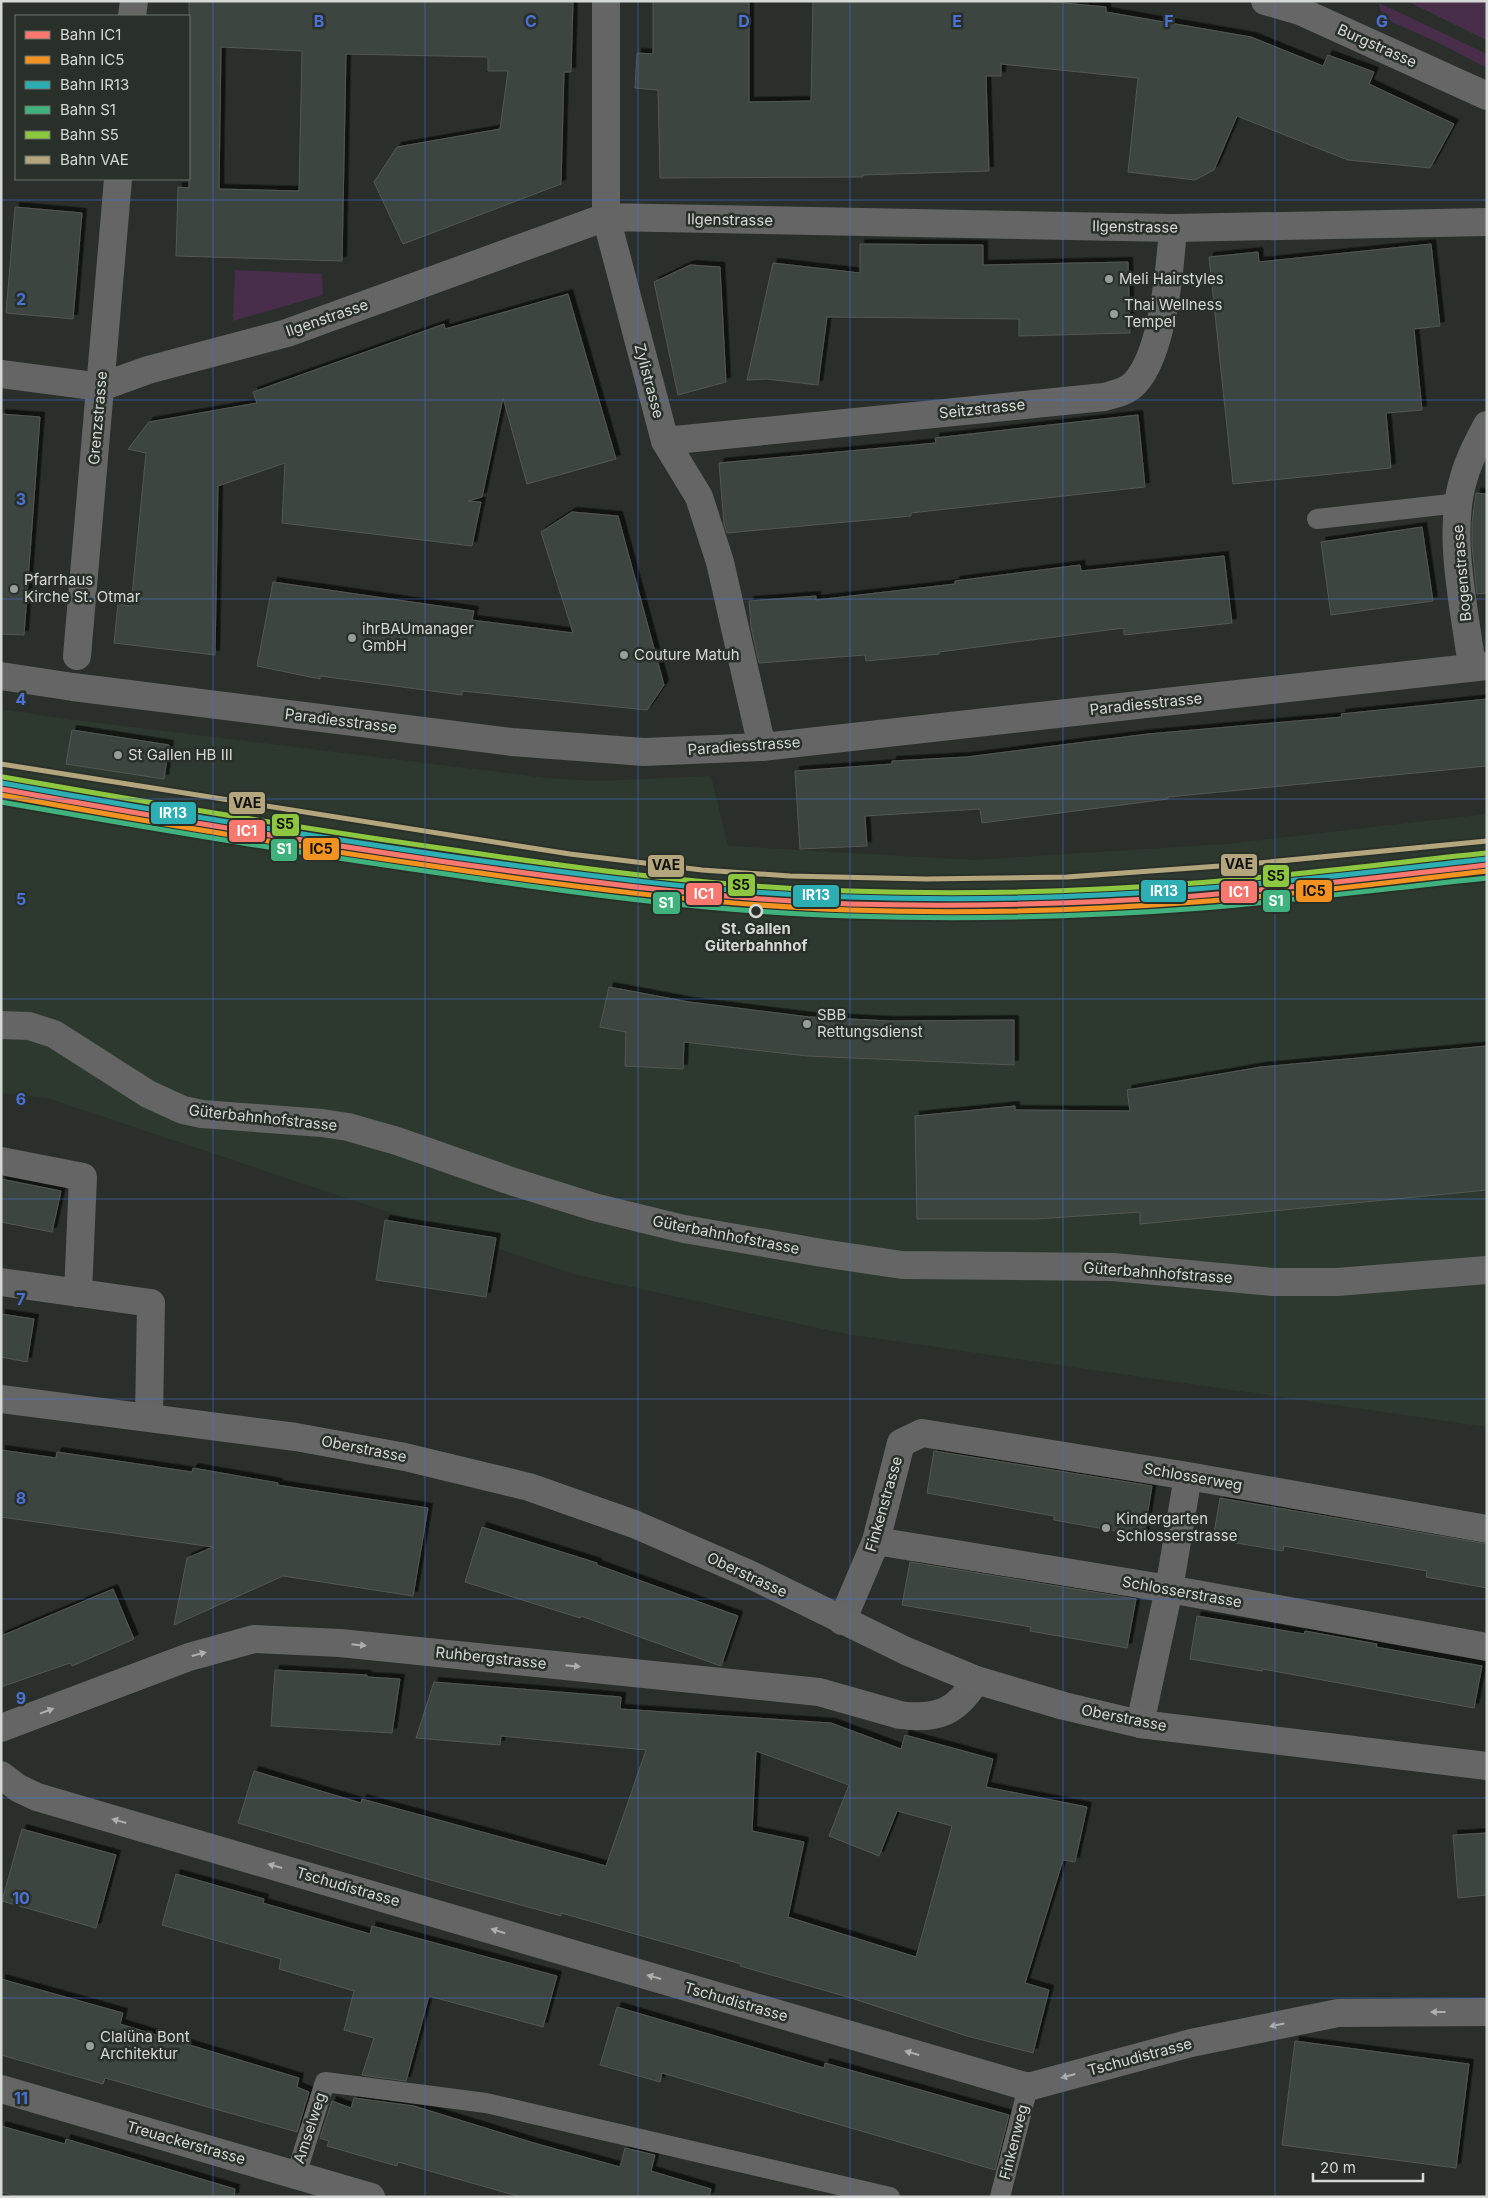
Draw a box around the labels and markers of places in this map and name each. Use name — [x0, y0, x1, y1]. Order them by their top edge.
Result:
place label: Meli Hairstyles — [1119, 269, 1224, 288]
marker: Meli Hairstyles — [1103, 273, 1115, 285]
place label: Thai Wellness Tempel — [1124, 295, 1222, 331]
marker: Thai Wellness Tempel — [1108, 308, 1120, 320]
place label: Pfarrhaus Kirche St. Otmar — [24, 570, 141, 606]
marker: Pfarrhaus Kirche St. Otmar — [8, 583, 20, 595]
place label: ihrBAUmanager GmbH — [362, 619, 474, 655]
marker: ihrBAUmanager GmbH — [346, 632, 358, 644]
place label: Couture Matuh — [634, 645, 740, 664]
marker: Couture Matuh — [618, 649, 630, 661]
place label: St Gallen HB III — [128, 745, 233, 764]
marker: St Gallen HB III — [112, 749, 124, 761]
marker: St. Gallen Güterbahnhof — [749, 904, 763, 918]
place label: St. Gallen Güterbahnhof — [705, 919, 807, 955]
place label: SBB Rettungsdienst — [817, 1005, 923, 1041]
marker: SBB Rettungsdienst — [801, 1018, 813, 1030]
place label: Kindergarten Schlosserstrasse — [1116, 1509, 1237, 1545]
marker: Kindergarten Schlosserstrasse — [1100, 1522, 1112, 1534]
place label: Clalüna Bont Architektur — [100, 2027, 190, 2063]
marker: Clalüna Bont Architektur — [84, 2040, 96, 2052]

